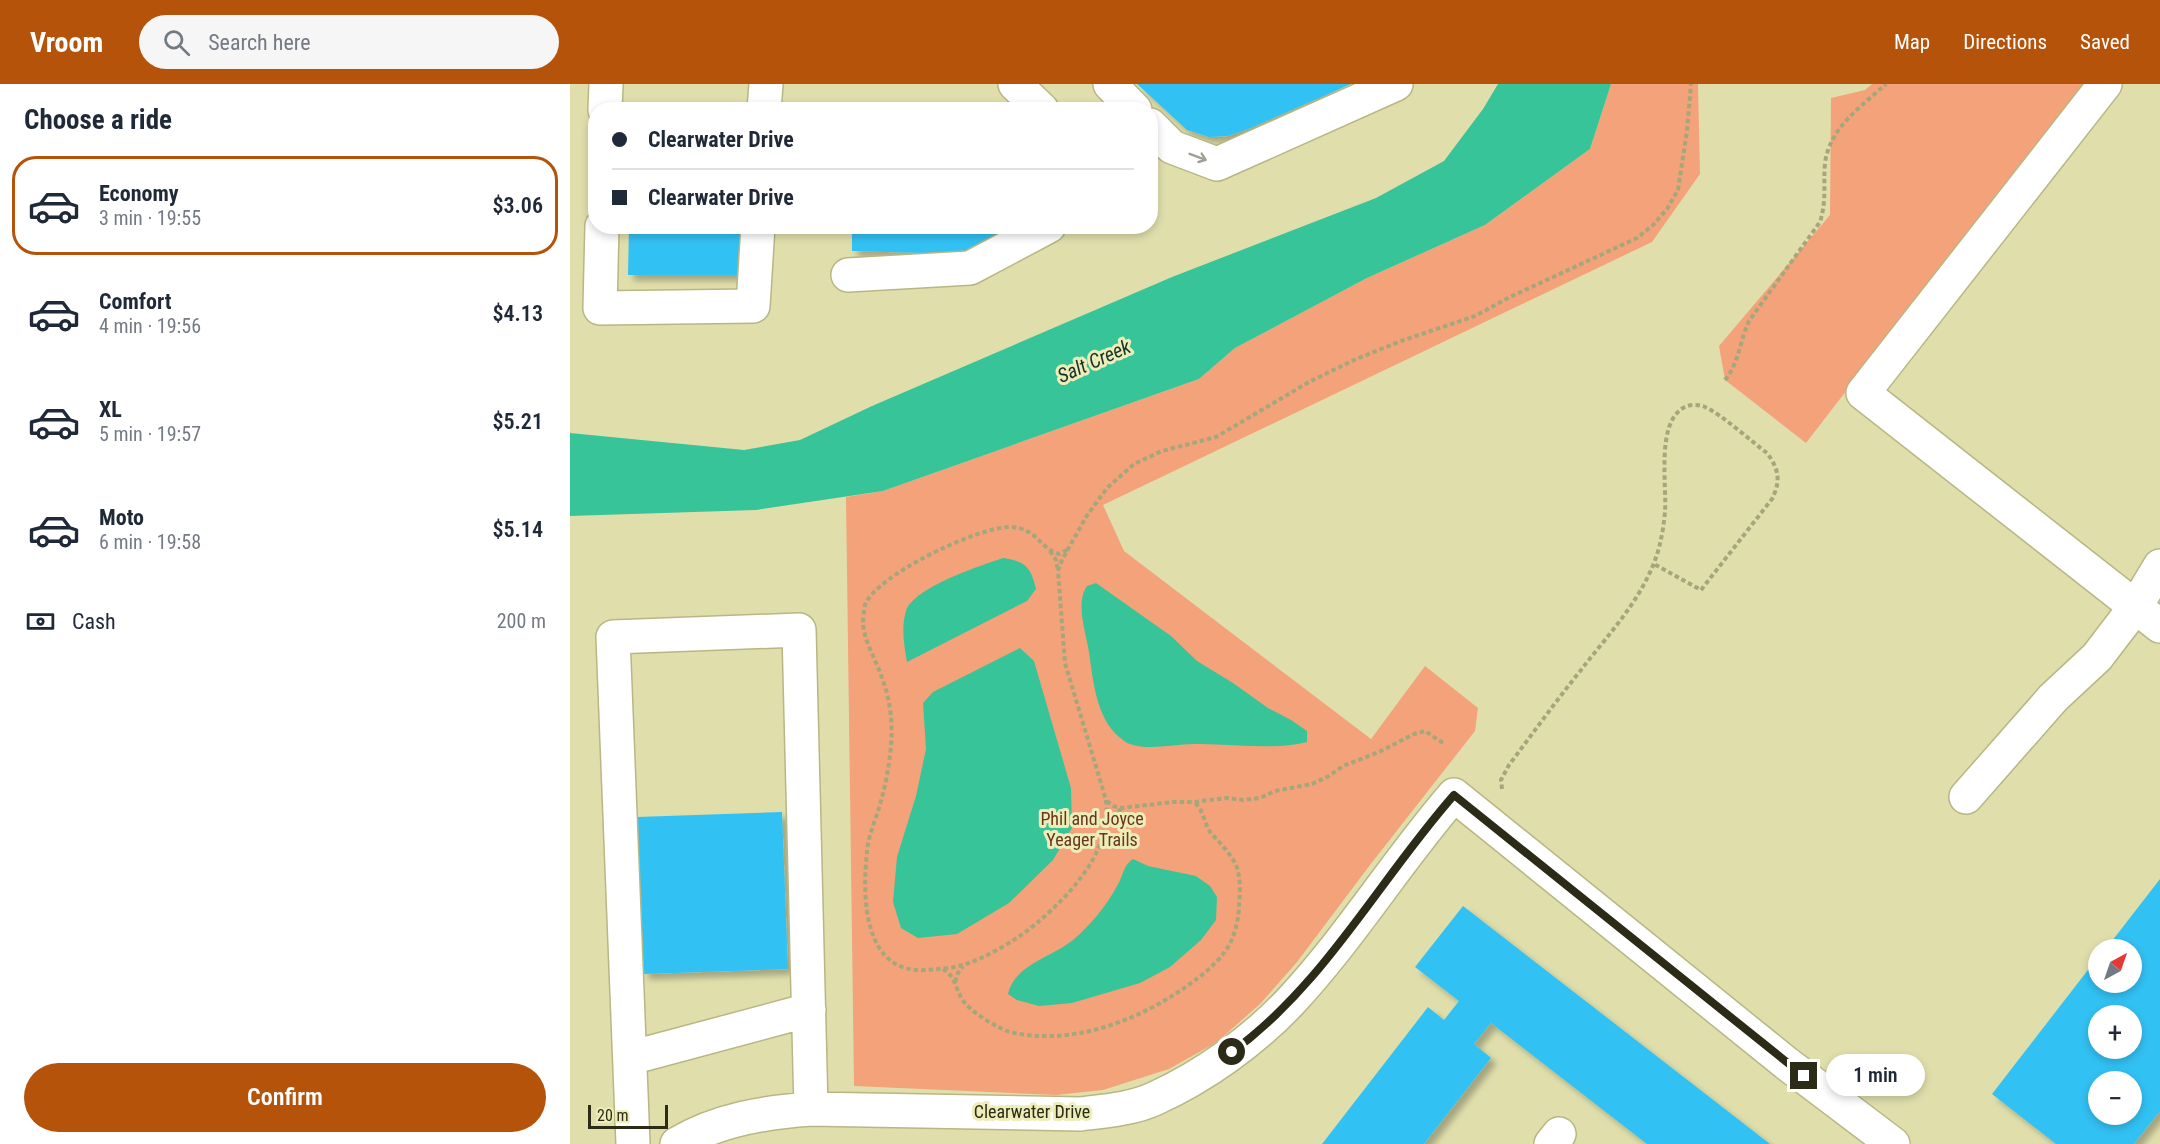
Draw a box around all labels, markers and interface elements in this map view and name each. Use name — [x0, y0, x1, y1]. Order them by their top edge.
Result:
search box — [139, 15, 559, 69]
text: Vroom — [30, 26, 103, 59]
icon: search — [160, 26, 193, 59]
text: Search here — [208, 30, 311, 55]
text: Map — [1894, 30, 1930, 54]
text: Directions — [1963, 30, 2047, 54]
text: Saved — [2080, 30, 2130, 54]
text: Choose a ride — [24, 104, 172, 136]
text: Clearwater Drive — [648, 127, 794, 152]
one-way arrow — [1188, 152, 1207, 163]
icon: car — [27, 179, 81, 233]
text: Economy — [99, 181, 179, 206]
text: Clearwater Drive — [648, 185, 794, 210]
text: $3.06 — [492, 193, 543, 218]
text: 3 min · 19:55 — [99, 206, 201, 230]
icon: car — [27, 287, 81, 341]
text: Comfort — [99, 289, 172, 314]
text: $4.13 — [492, 301, 543, 326]
text: 4 min · 19:56 — [99, 314, 201, 338]
water label: Salt Creek — [1054, 334, 1136, 388]
icon: car — [27, 395, 81, 449]
text: XL — [99, 397, 122, 422]
text: $5.21 — [492, 409, 543, 434]
text: 5 min · 19:57 — [99, 422, 201, 446]
icon: car — [27, 503, 81, 557]
text: Moto — [99, 505, 144, 530]
text: $5.14 — [492, 517, 543, 542]
text: 6 min · 19:58 — [99, 530, 201, 554]
icon: cash — [24, 605, 57, 638]
text: Cash — [72, 609, 116, 634]
text: 200 m — [497, 609, 546, 633]
park label: Phil and Joyce Yeager Trails — [1040, 808, 1144, 850]
north arrow — [2088, 939, 2142, 993]
map controls — [2088, 939, 2142, 1125]
button: + — [2088, 1005, 2142, 1059]
route start — [1218, 1038, 1245, 1065]
callout: 1 min — [1825, 1055, 1924, 1097]
route end — [1790, 1062, 1817, 1089]
button: Confirm — [24, 1063, 546, 1132]
text: 1 min — [1853, 1063, 1898, 1087]
button: − — [2088, 1071, 2142, 1125]
street label: Clearwater Drive — [974, 1101, 1090, 1122]
scale bar — [588, 1102, 668, 1130]
text: 20 m — [597, 1106, 629, 1125]

